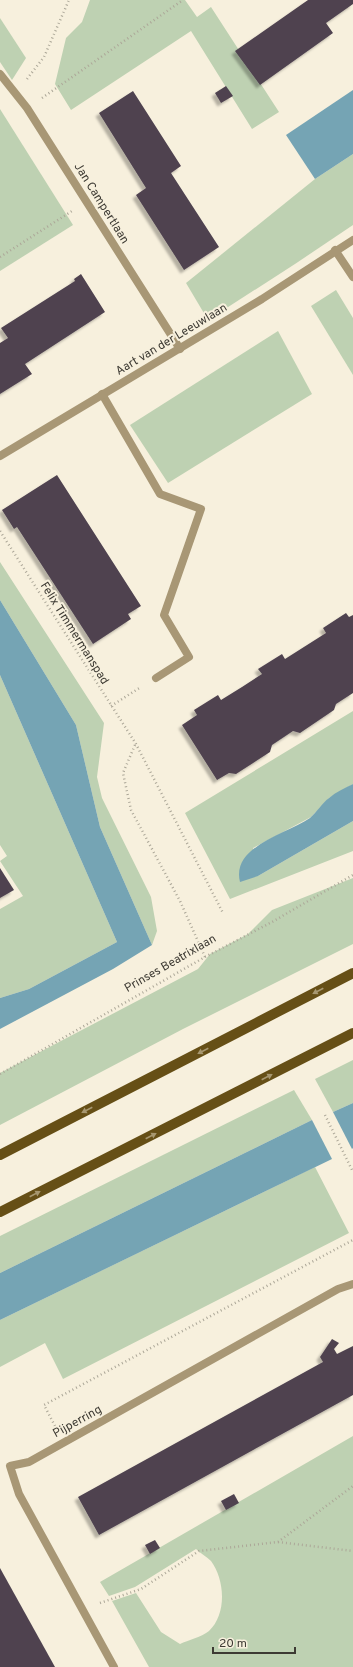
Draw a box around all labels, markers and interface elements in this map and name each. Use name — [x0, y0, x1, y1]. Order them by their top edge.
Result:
street label: Jan Campertlaan — [70, 160, 132, 247]
street label: Aart van der Leeuwlaan — [113, 300, 230, 380]
street label: Felix Timmermanspad — [36, 579, 112, 688]
street label: Prinses Beatrixlaan — [122, 931, 219, 997]
one-way arrow — [313, 988, 324, 994]
one-way arrow — [197, 1047, 209, 1054]
one-way arrow — [261, 1074, 272, 1080]
one-way arrow — [81, 1107, 93, 1113]
one-way arrow — [145, 1132, 156, 1139]
one-way arrow — [29, 1191, 41, 1198]
street label: Pijperring — [50, 1402, 105, 1442]
scale bar — [213, 1629, 295, 1655]
text: 20 m — [219, 1636, 247, 1652]

